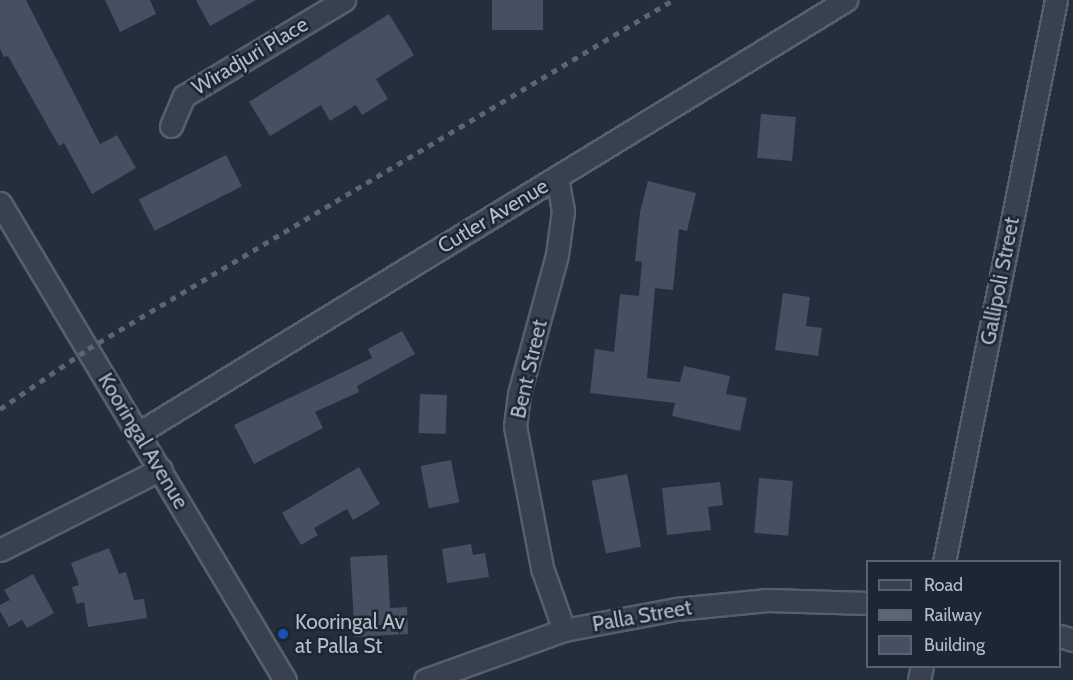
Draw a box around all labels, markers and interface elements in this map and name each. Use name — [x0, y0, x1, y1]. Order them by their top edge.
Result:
street label: Wiradjuri Place — [187, 12, 313, 100]
street label: Cutler Avenue — [433, 173, 553, 259]
street label: Gallipoli Street — [975, 215, 1025, 347]
street label: Bent Street — [505, 317, 553, 421]
street label: Kooringal Avenue — [93, 369, 193, 513]
legend — [866, 560, 1061, 668]
text: Road — [924, 574, 963, 596]
street label: Palla Street — [590, 595, 694, 637]
text: Railway — [924, 604, 982, 626]
place label: Kooringal Av at Palla St — [295, 609, 405, 659]
marker: Kooringal Av at Palla St — [276, 627, 290, 641]
text: Building — [924, 634, 985, 656]

